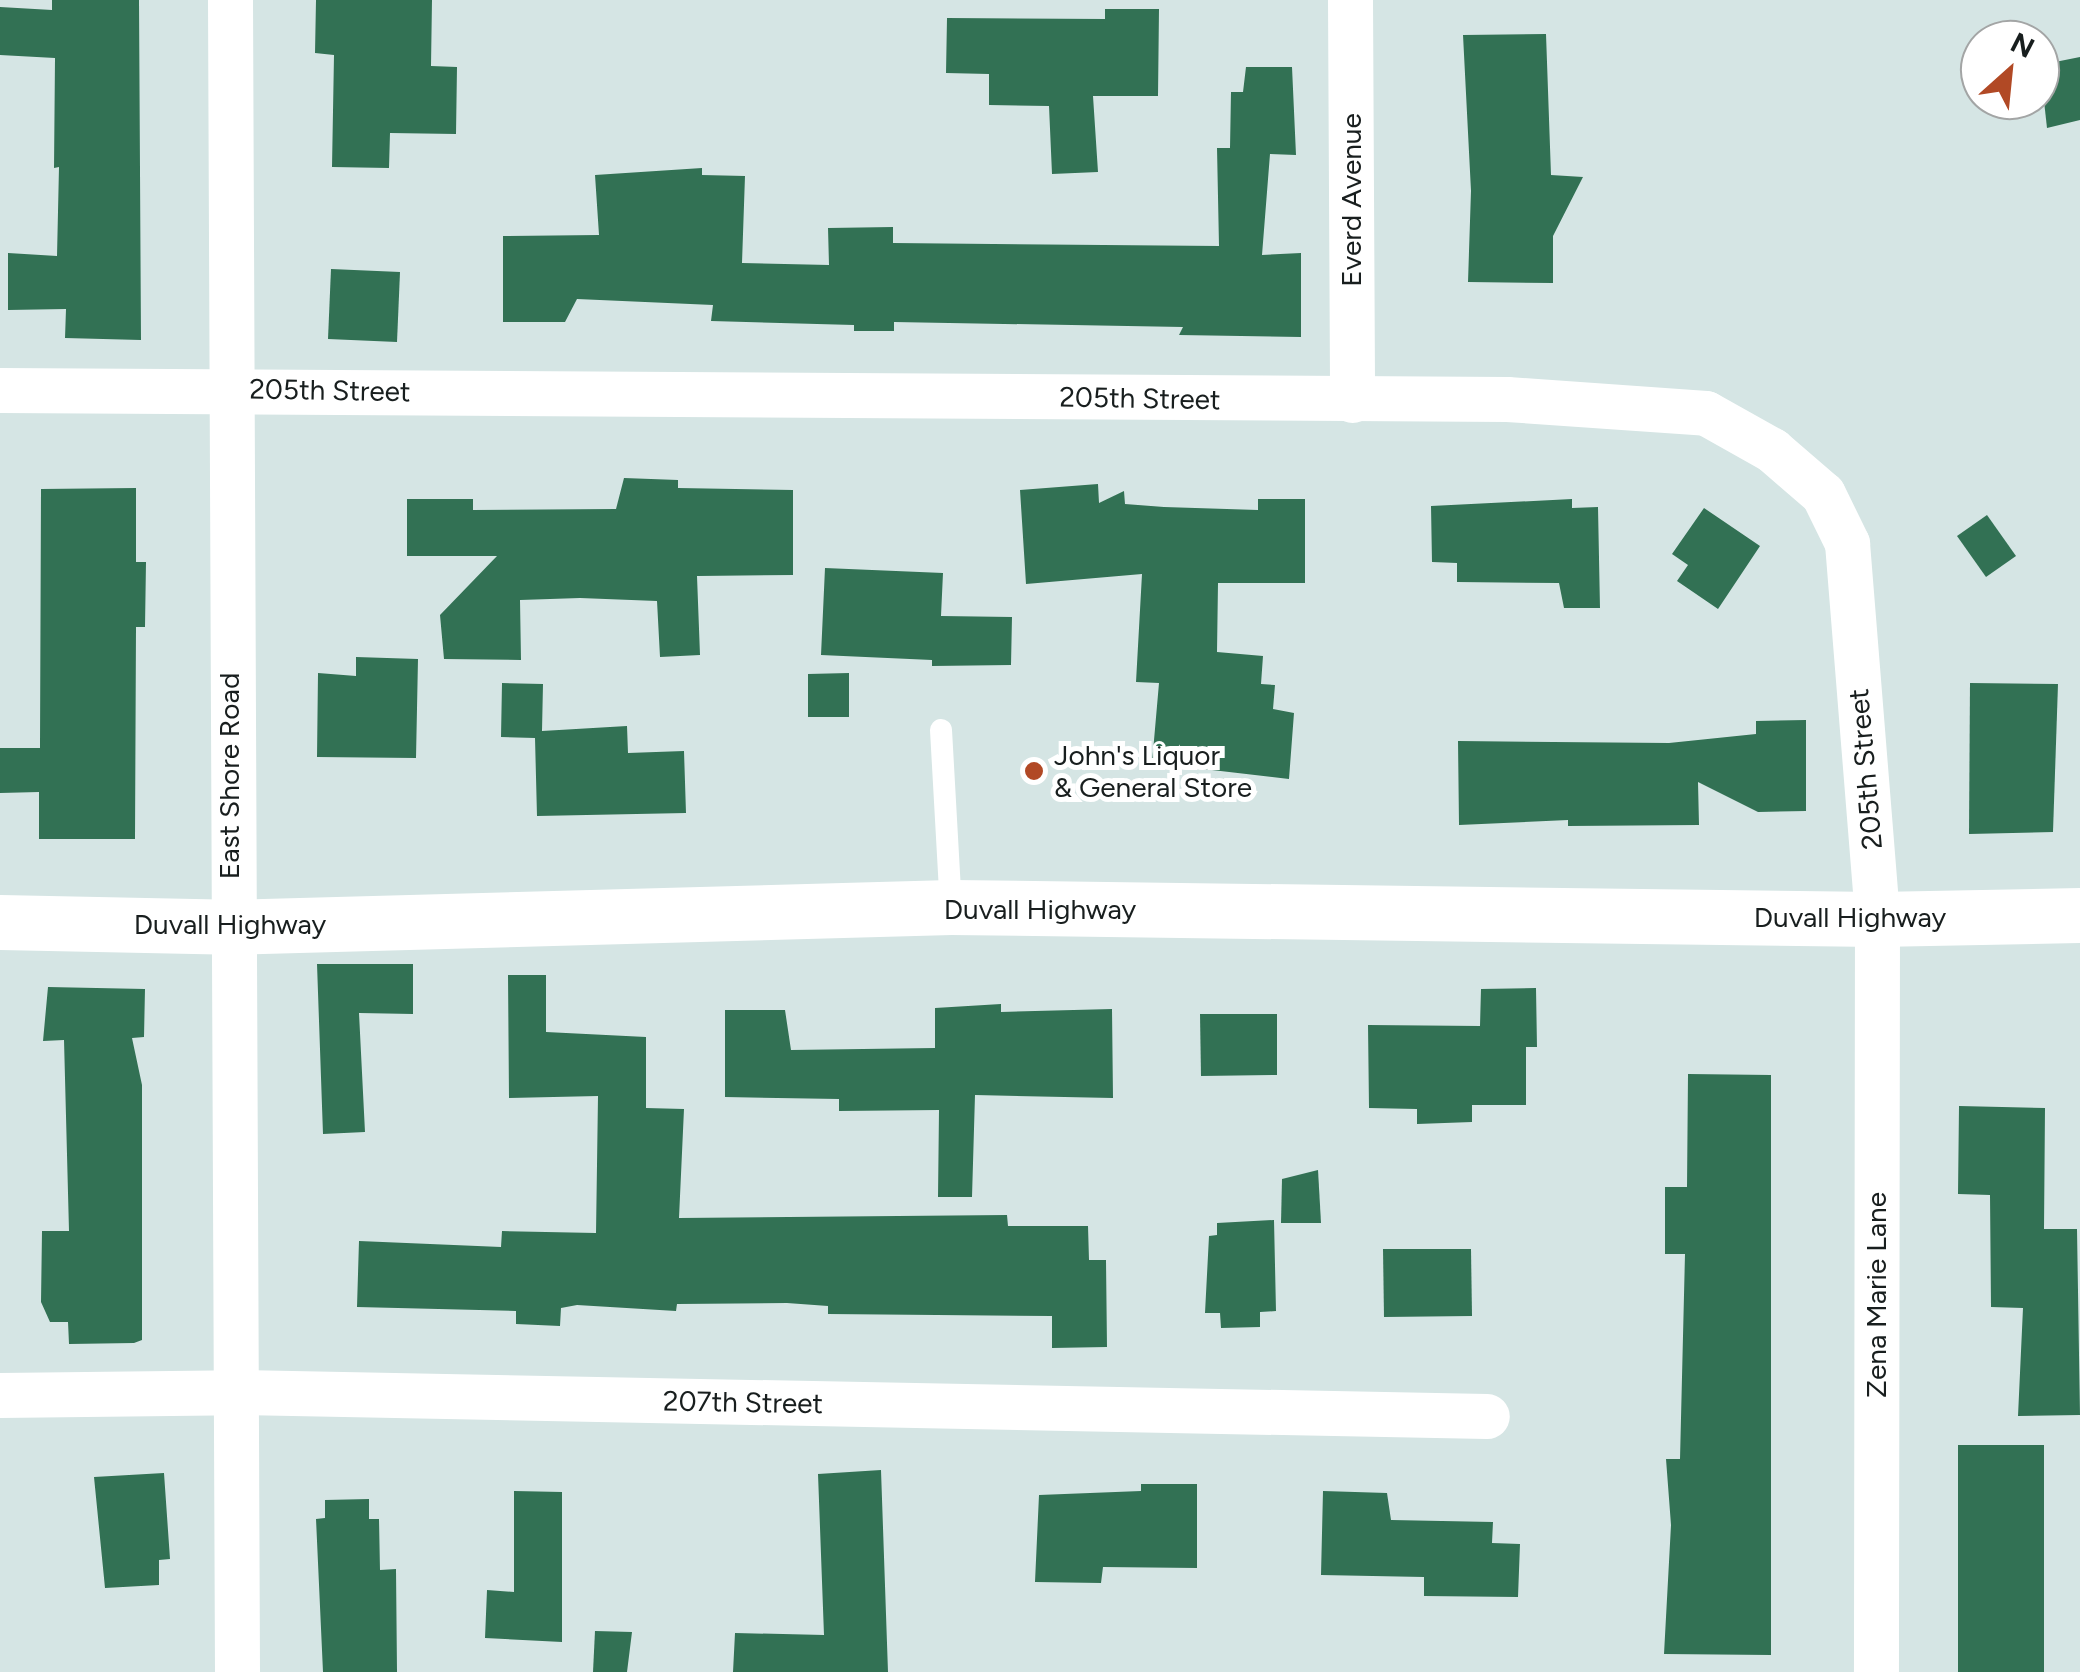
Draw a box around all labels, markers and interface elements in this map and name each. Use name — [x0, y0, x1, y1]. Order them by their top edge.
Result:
north arrow — [1960, 20, 2060, 120]
text: N — [2005, 25, 2040, 65]
street label: Everd Avenue — [1334, 113, 1368, 287]
street label: 205th Street — [249, 372, 411, 408]
street label: 205th Street — [1059, 380, 1221, 416]
street label: East Shore Road — [212, 673, 246, 879]
street label: 205th Street — [1841, 687, 1889, 851]
place label: John's Liquor & General Store — [1054, 738, 1252, 804]
marker: John's Liquor & General Store — [1023, 760, 1045, 782]
street label: Duvall Highway — [944, 892, 1136, 926]
street label: Duvall Highway — [1754, 900, 1946, 934]
street label: Duvall Highway — [134, 907, 326, 941]
street label: Zena Marie Lane — [1859, 1192, 1893, 1398]
street label: 207th Street — [663, 1384, 823, 1420]

